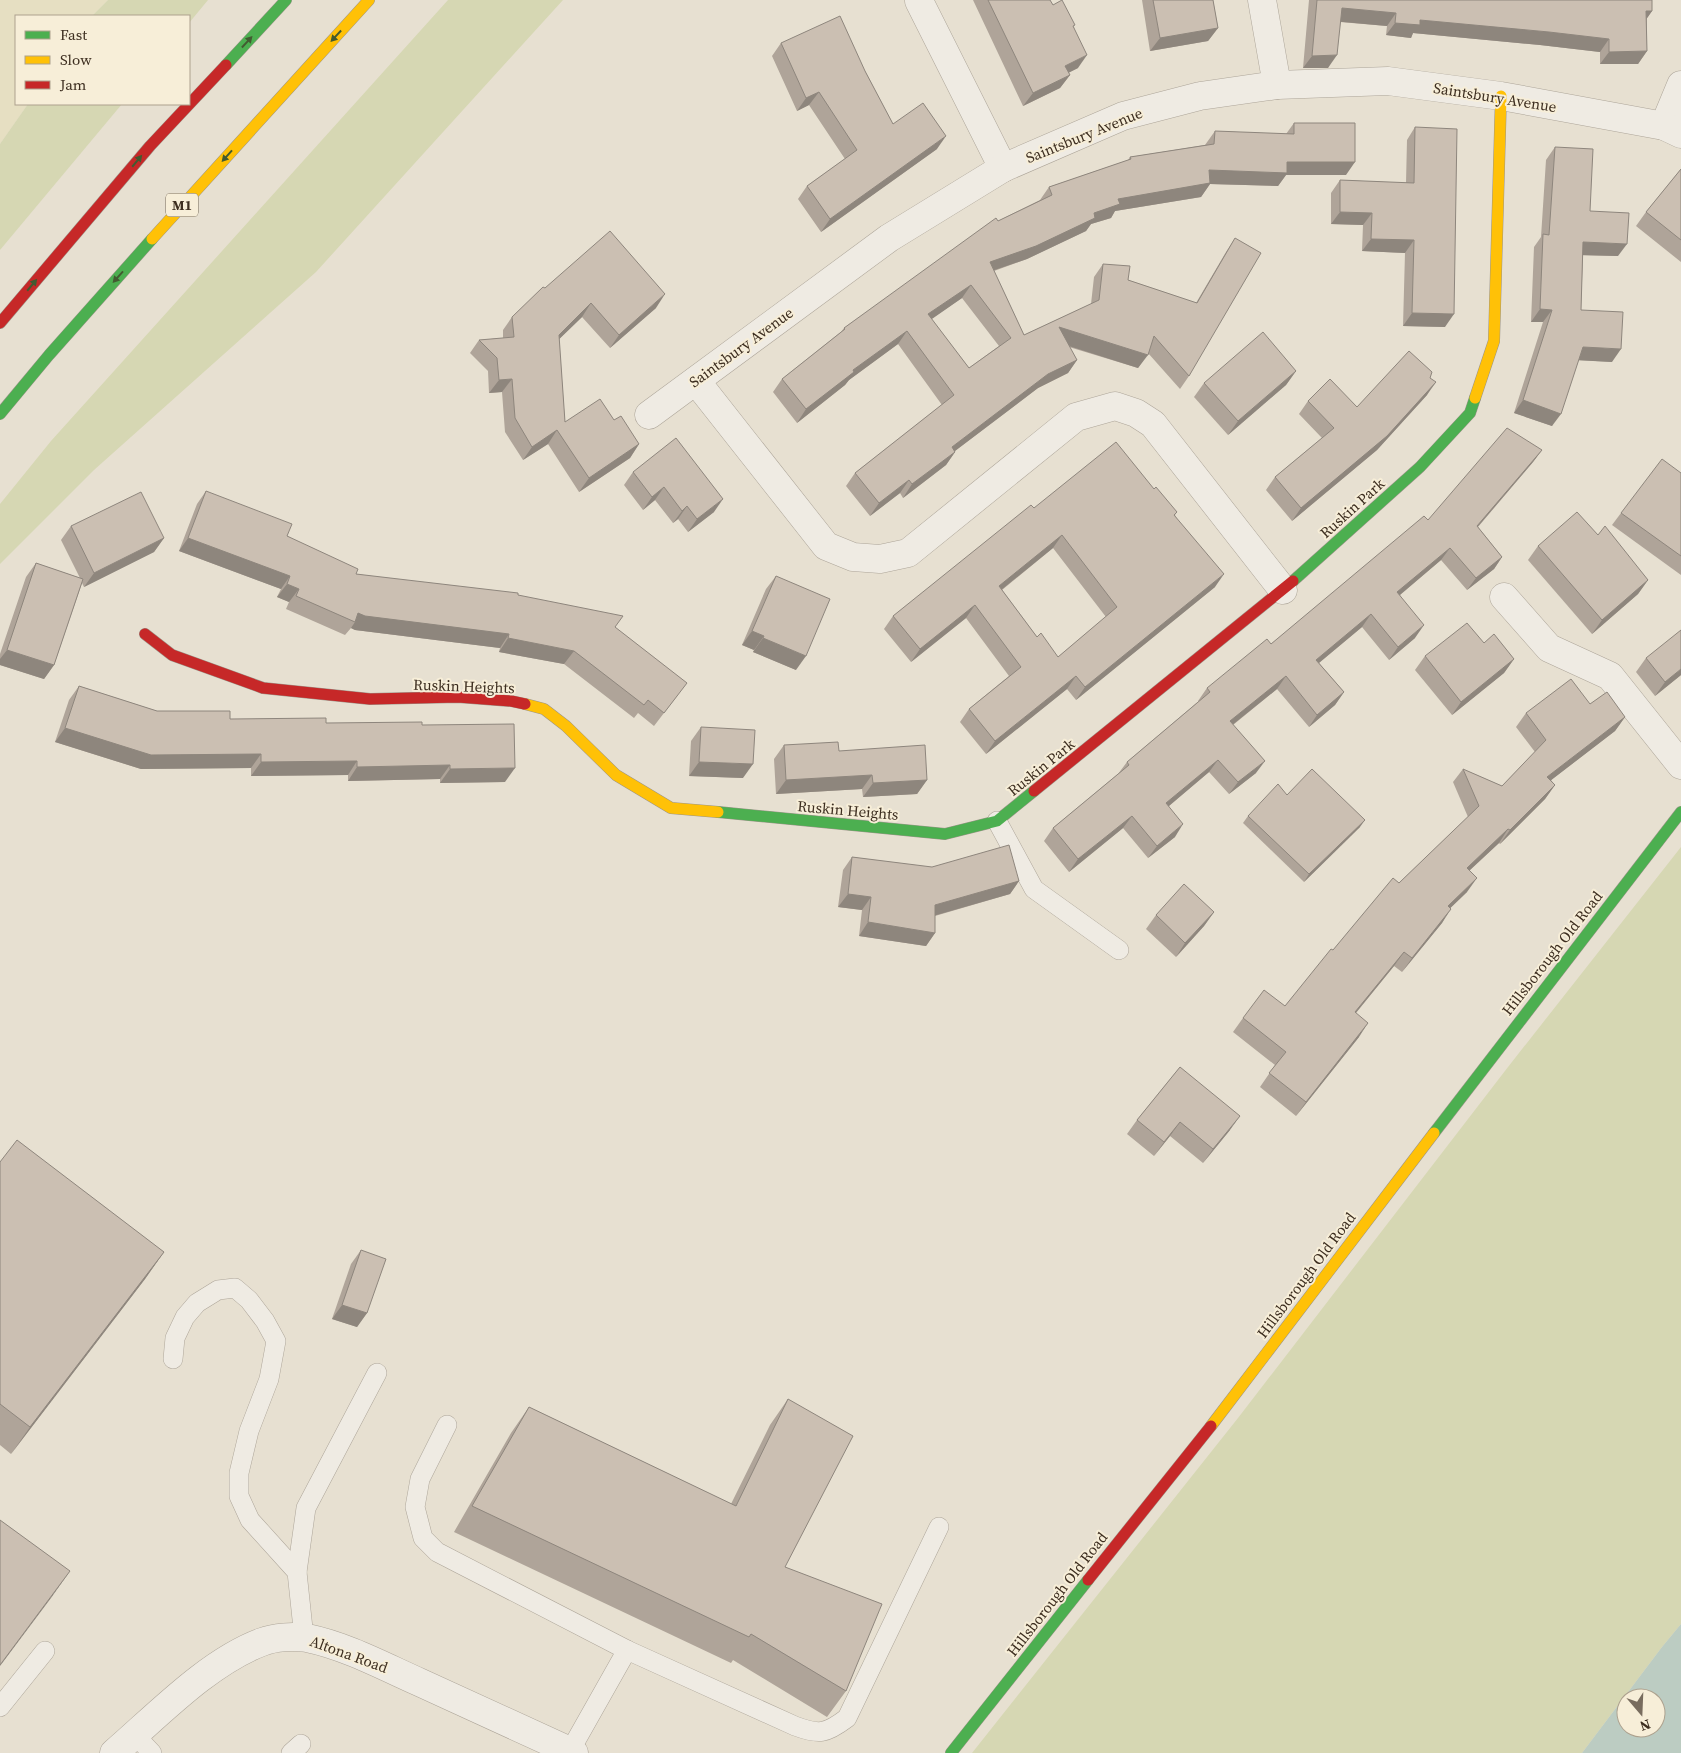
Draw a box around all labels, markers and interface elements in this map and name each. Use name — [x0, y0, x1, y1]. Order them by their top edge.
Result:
legend — [15, 15, 190, 105]
text: Fast — [60, 24, 87, 45]
one-way arrow — [330, 29, 342, 41]
one-way arrow — [241, 37, 253, 49]
text: Slow — [60, 49, 92, 70]
text: Jam — [59, 74, 87, 95]
street label: Saintsbury Avenue — [1432, 77, 1558, 117]
street label: Saintsbury Avenue — [1022, 102, 1146, 168]
one-way arrow — [221, 149, 232, 162]
one-way arrow — [131, 155, 142, 168]
road number: M1 — [166, 194, 198, 216]
one-way arrow — [112, 270, 124, 282]
one-way arrow — [26, 279, 37, 292]
street label: Saintsbury Avenue — [685, 302, 798, 392]
street label: Ruskin Park — [1315, 473, 1390, 543]
street label: Ruskin Heights — [413, 674, 515, 698]
street label: Ruskin Park — [1003, 733, 1080, 801]
street label: Ruskin Heights — [796, 795, 900, 825]
street label: Hillsborough Old Road — [1497, 886, 1608, 1020]
street label: Hillsborough Old Road — [1252, 1207, 1361, 1342]
street label: Hillsborough Old Road — [1002, 1527, 1113, 1661]
street label: Altona Road — [307, 1630, 391, 1678]
north arrow — [1616, 1688, 1666, 1738]
text: N — [1637, 1714, 1653, 1736]

